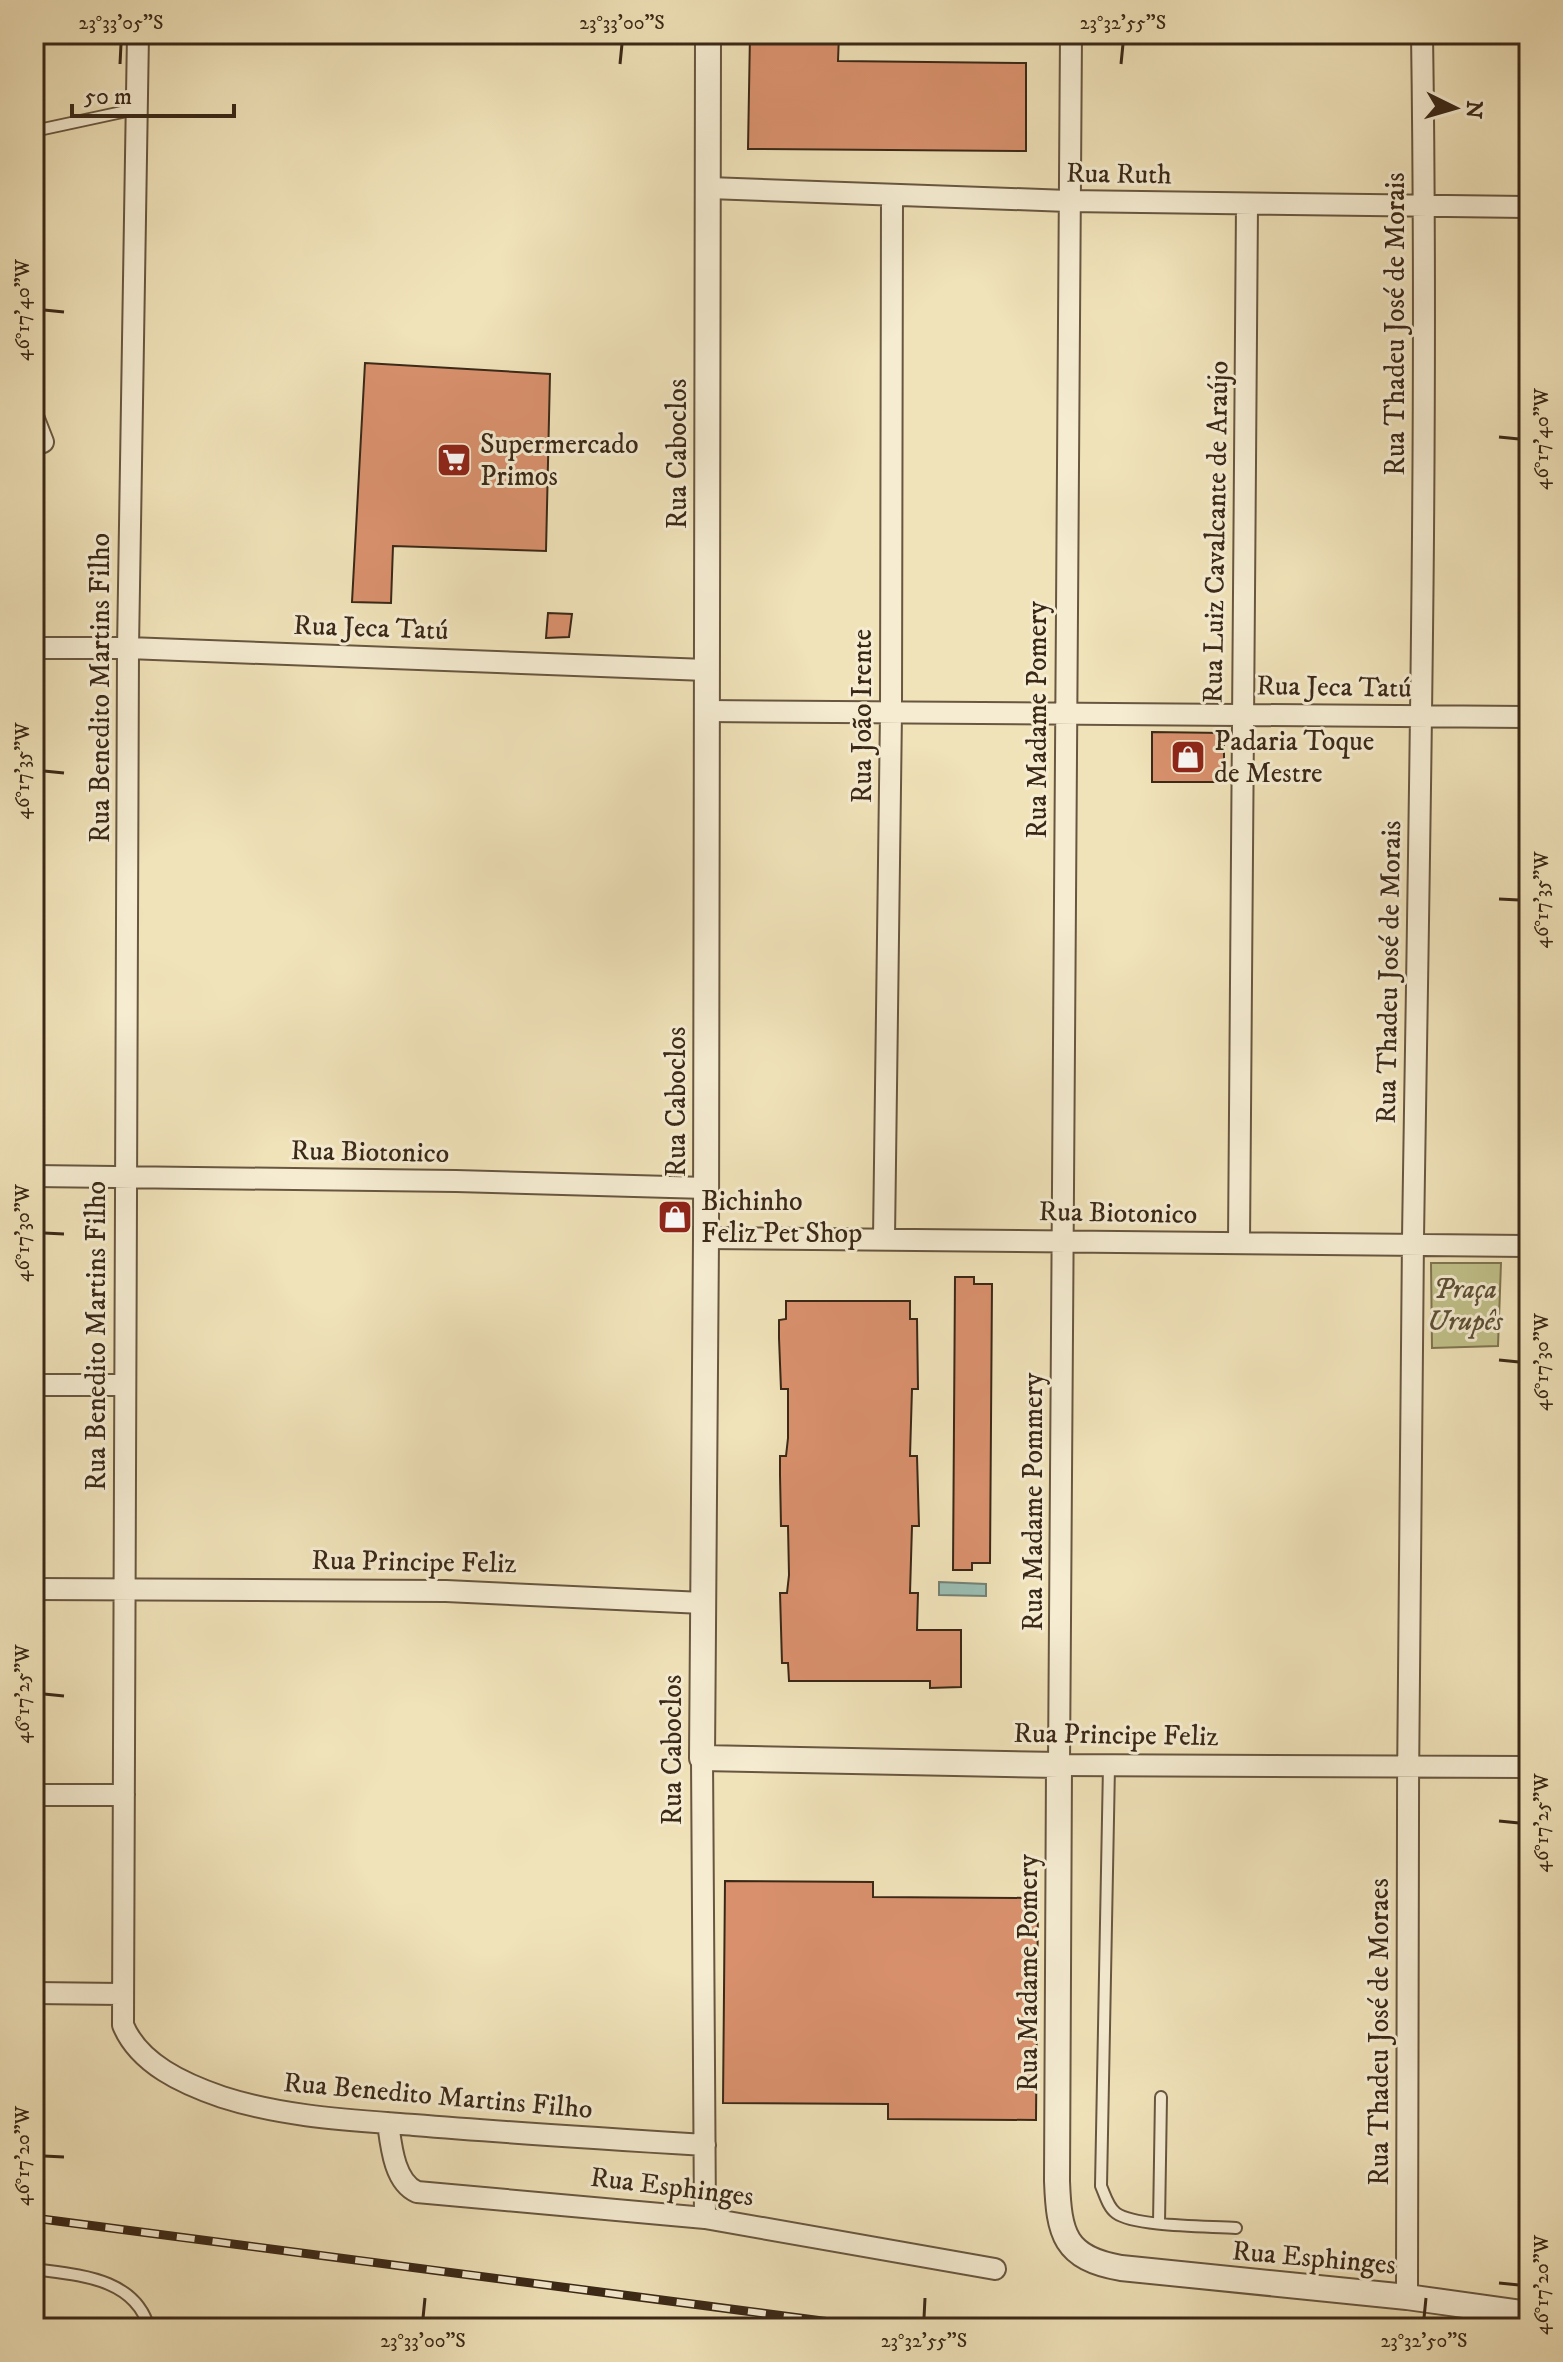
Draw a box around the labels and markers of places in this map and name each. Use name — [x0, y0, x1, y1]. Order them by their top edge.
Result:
place label: Supermercado Primos — [480, 427, 639, 494]
supermarket icon: Supermercado Primos — [435, 441, 473, 479]
place label: Padaria Toque de Mestre — [1214, 724, 1374, 791]
shop icon: Padaria Toque de Mestre — [1169, 738, 1207, 776]
place label: Bichinho Feliz Pet Shop — [701, 1184, 862, 1251]
shop icon: Bichinho Feliz Pet Shop — [656, 1198, 694, 1236]

